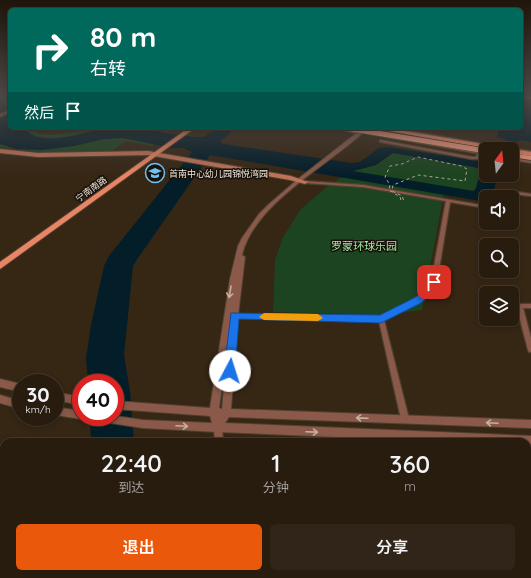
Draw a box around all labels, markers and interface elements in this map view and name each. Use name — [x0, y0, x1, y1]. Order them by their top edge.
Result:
text: 80 m — [90, 19, 156, 54]
icon: right — [24, 24, 76, 76]
text: 右转 — [90, 57, 126, 80]
icon: arrive — [62, 100, 84, 122]
text: 然后 — [24, 103, 54, 122]
north arrow — [479, 142, 519, 182]
map controls — [479, 142, 519, 326]
school or university icon: 首南中心幼儿园锦悦湾园 — [144, 162, 166, 184]
place label: 首南中心幼儿园锦悦湾园 — [169, 168, 268, 179]
street label: 宁南南路 — [73, 174, 109, 204]
button: sound — [479, 190, 519, 230]
button: search — [479, 238, 519, 278]
park label: 罗蒙环球乐园 — [331, 239, 397, 253]
pin — [417, 265, 451, 299]
icon: arrive — [423, 271, 445, 293]
one-way arrow — [226, 285, 234, 298]
button: layers — [479, 286, 519, 326]
position arrow — [209, 350, 251, 392]
speed limit sign: 40 — [72, 374, 124, 426]
text: 30 — [26, 382, 50, 407]
text: km/h — [25, 403, 51, 416]
one-way arrow — [356, 414, 369, 421]
one-way arrow — [486, 419, 499, 426]
one-way arrow — [175, 422, 188, 429]
one-way arrow — [305, 428, 318, 435]
text: 22:40 — [101, 448, 162, 478]
text: 1 — [271, 448, 280, 478]
text: 360 — [390, 449, 430, 479]
text: m — [404, 478, 416, 494]
text: 到达 — [118, 479, 144, 495]
text: 分钟 — [263, 479, 289, 495]
button: 退出 — [16, 524, 262, 570]
button: 分享 — [270, 524, 515, 570]

